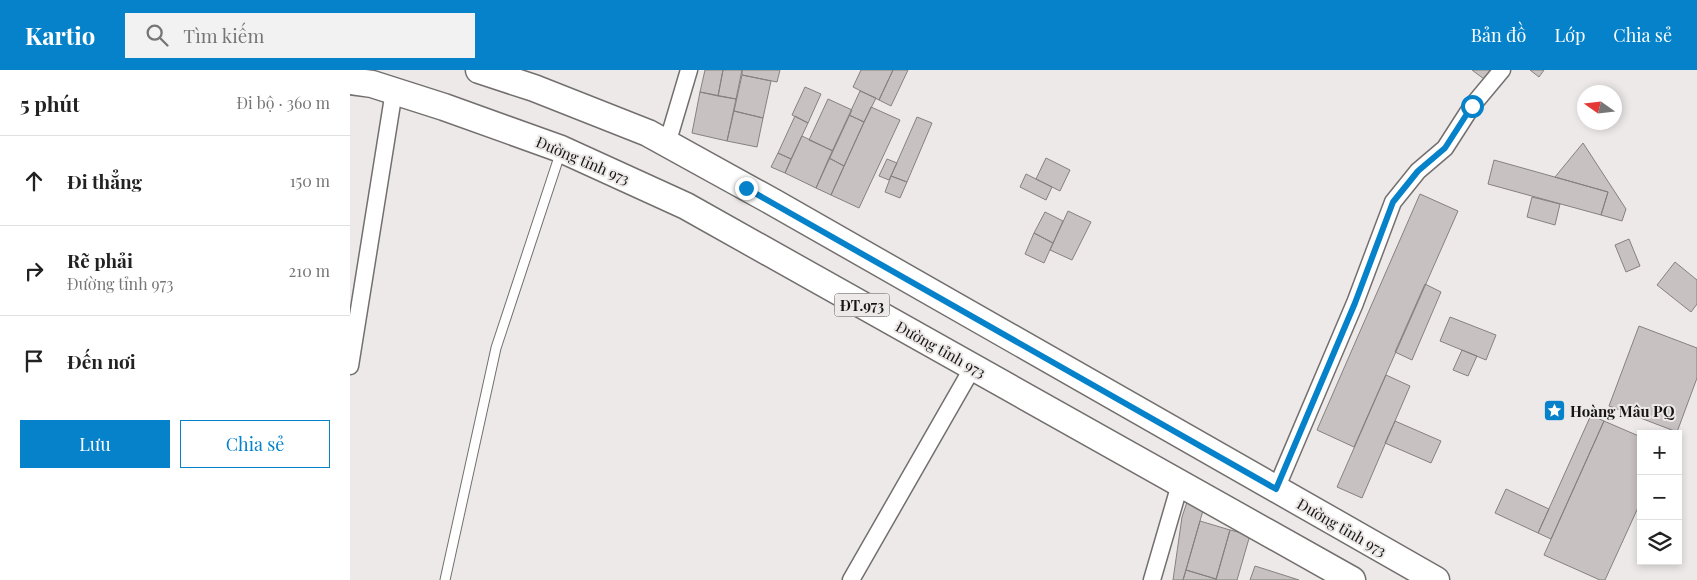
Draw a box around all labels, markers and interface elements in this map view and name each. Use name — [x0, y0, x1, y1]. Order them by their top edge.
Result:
search box — [125, 13, 475, 58]
text: Kartio — [25, 19, 95, 51]
icon: search — [143, 21, 171, 49]
text: Tìm kiếm — [183, 22, 264, 48]
text: Bản đồ — [1471, 23, 1526, 47]
text: Lớp — [1554, 23, 1585, 47]
text: Chia sẻ — [1613, 23, 1672, 47]
north arrow — [1577, 85, 1622, 130]
text: 5 phút — [20, 89, 80, 117]
text: Đi bộ · 360 m — [237, 92, 330, 113]
route start — [1461, 95, 1484, 118]
street label: Đường tỉnh 973 — [533, 131, 633, 189]
icon: ahead — [20, 167, 48, 195]
text: Đi thẳng — [67, 168, 142, 194]
text: 150 m — [290, 170, 330, 191]
route end — [735, 177, 758, 200]
text: Rẽ phải — [67, 247, 133, 273]
icon: right — [20, 257, 48, 285]
text: 210 m — [289, 260, 330, 281]
text: Đường tỉnh 973 — [67, 273, 173, 294]
road number: ĐT.973 — [834, 294, 890, 316]
street label: Đường tỉnh 973 — [893, 316, 990, 382]
icon: arrive — [20, 347, 48, 375]
text: Đến nơi — [67, 348, 136, 374]
place icon: Hoàng Mâu PQ — [1542, 399, 1566, 423]
place label: Hoàng Mâu PQ — [1570, 401, 1675, 421]
button: Lưu — [20, 420, 170, 468]
button: Chia sẻ — [180, 420, 330, 468]
map controls — [1637, 430, 1682, 565]
button: + — [1637, 430, 1682, 475]
button: − — [1637, 475, 1682, 520]
street label: Đường tỉnh 973 — [1294, 493, 1390, 561]
button: layers — [1637, 520, 1682, 565]

